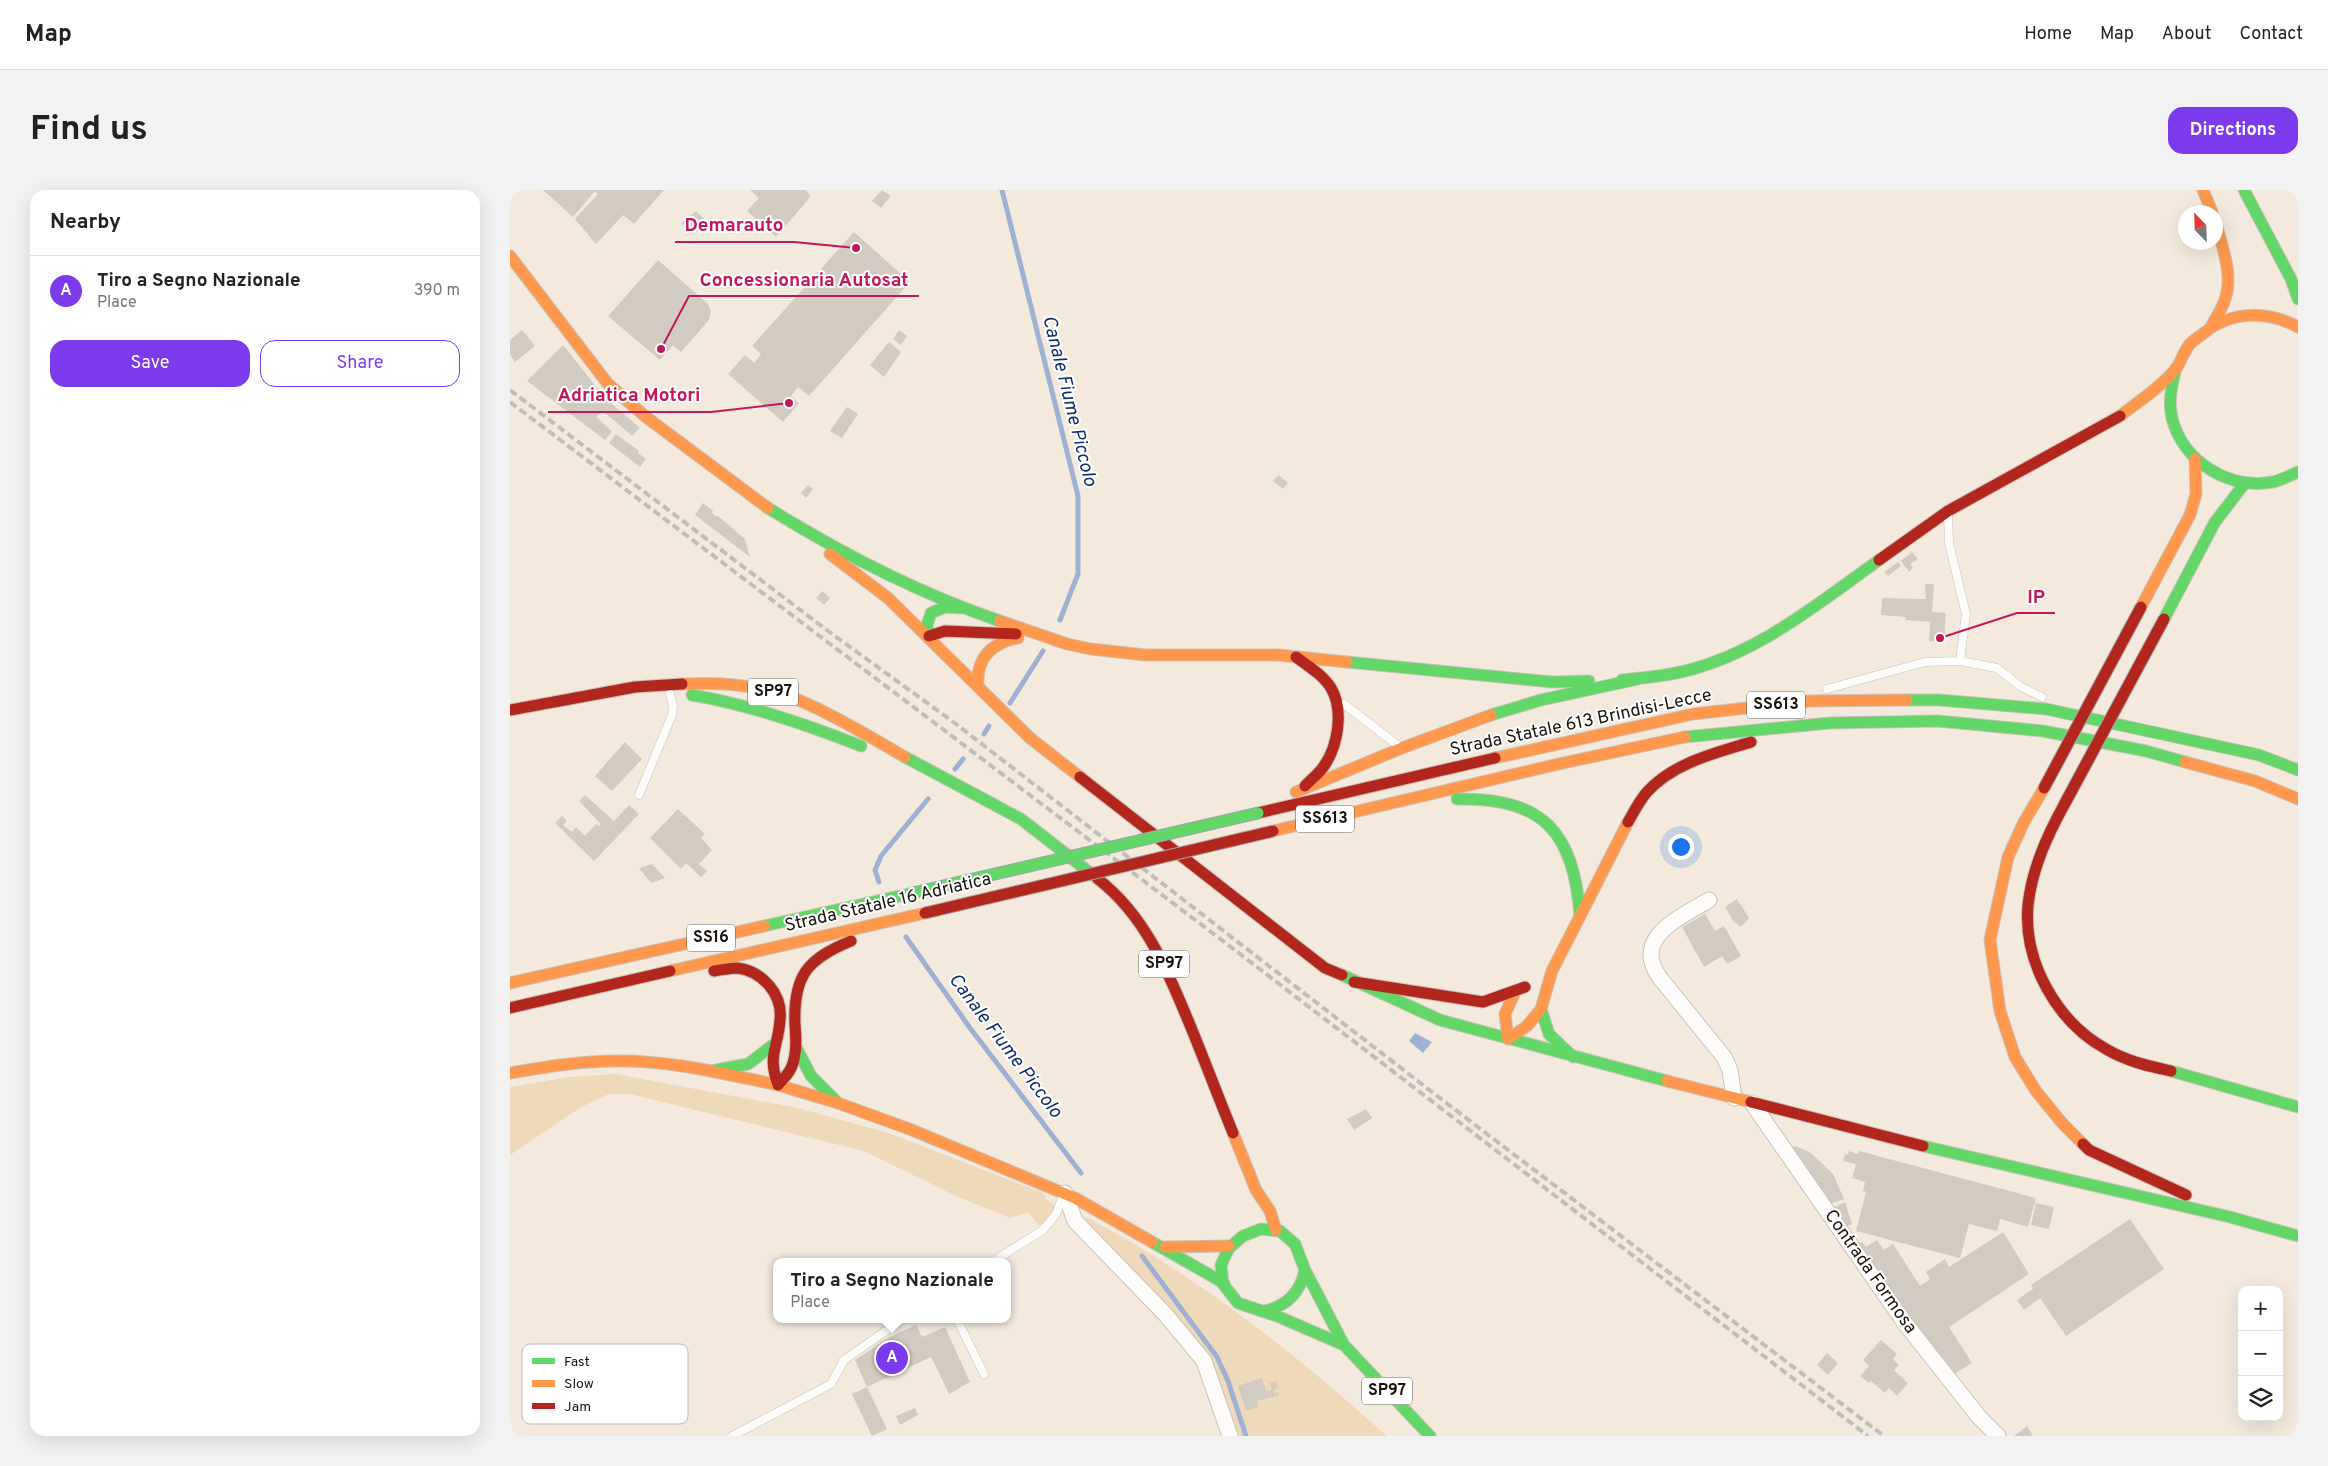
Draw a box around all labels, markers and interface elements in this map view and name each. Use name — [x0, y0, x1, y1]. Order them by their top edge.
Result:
text: Map — [25, 20, 72, 50]
text: Home — [2024, 23, 2072, 46]
text: Map — [2100, 23, 2134, 46]
text: About — [2162, 23, 2211, 46]
text: Contact — [2239, 23, 2303, 46]
button: Directions — [2168, 107, 2298, 154]
text: Find us — [30, 108, 148, 152]
north arrow — [2178, 205, 2223, 250]
callout: Demarauto — [675, 208, 794, 242]
text: Nearby — [50, 209, 121, 236]
text: Demarauto — [685, 214, 783, 238]
callout: Concessionaria Autosat — [689, 262, 919, 296]
text: Tiro a Segno Nazionale — [97, 269, 301, 293]
text: Concessionaria Autosat — [700, 269, 908, 293]
text: A — [60, 281, 72, 301]
text: 390 m — [414, 281, 460, 301]
text: Place — [97, 293, 137, 313]
water label: Canale Fiume Piccolo — [1036, 313, 1102, 490]
button: Save — [50, 340, 250, 387]
button: Share — [260, 340, 460, 387]
callout: Adriatica Motori — [548, 378, 711, 412]
text: Adriatica Motori — [558, 384, 700, 408]
callout: IP — [2017, 579, 2055, 613]
text: IP — [2027, 586, 2045, 610]
road number: SP97 — [748, 678, 798, 706]
street label: Strada Statale 613 Brindisi-Lecce — [1448, 684, 1714, 762]
road number: SS613 — [1747, 692, 1805, 718]
road number: SS613 — [1296, 806, 1354, 832]
your location — [1668, 834, 1694, 860]
street label: Strada Statale 16 Adriatica — [783, 868, 993, 938]
road number: SS16 — [687, 924, 735, 951]
road number: SP97 — [1139, 951, 1189, 978]
water label: Canale Fiume Piccolo — [943, 969, 1068, 1124]
street label: Contrada Formosa — [1819, 1205, 1921, 1339]
popup — [773, 1258, 1011, 1323]
text: Tiro a Segno Nazionale — [790, 1269, 994, 1293]
map controls — [2238, 1286, 2283, 1421]
button: + — [2238, 1286, 2283, 1331]
text: Place — [790, 1293, 830, 1313]
button: − — [2238, 1331, 2283, 1376]
pin: A — [876, 1339, 908, 1377]
legend — [522, 1344, 688, 1424]
text: Fast — [564, 1354, 590, 1371]
text: Slow — [564, 1376, 594, 1393]
button: layers — [2238, 1376, 2283, 1421]
road number: SP97 — [1362, 1378, 1412, 1404]
text: Jam — [564, 1399, 591, 1416]

